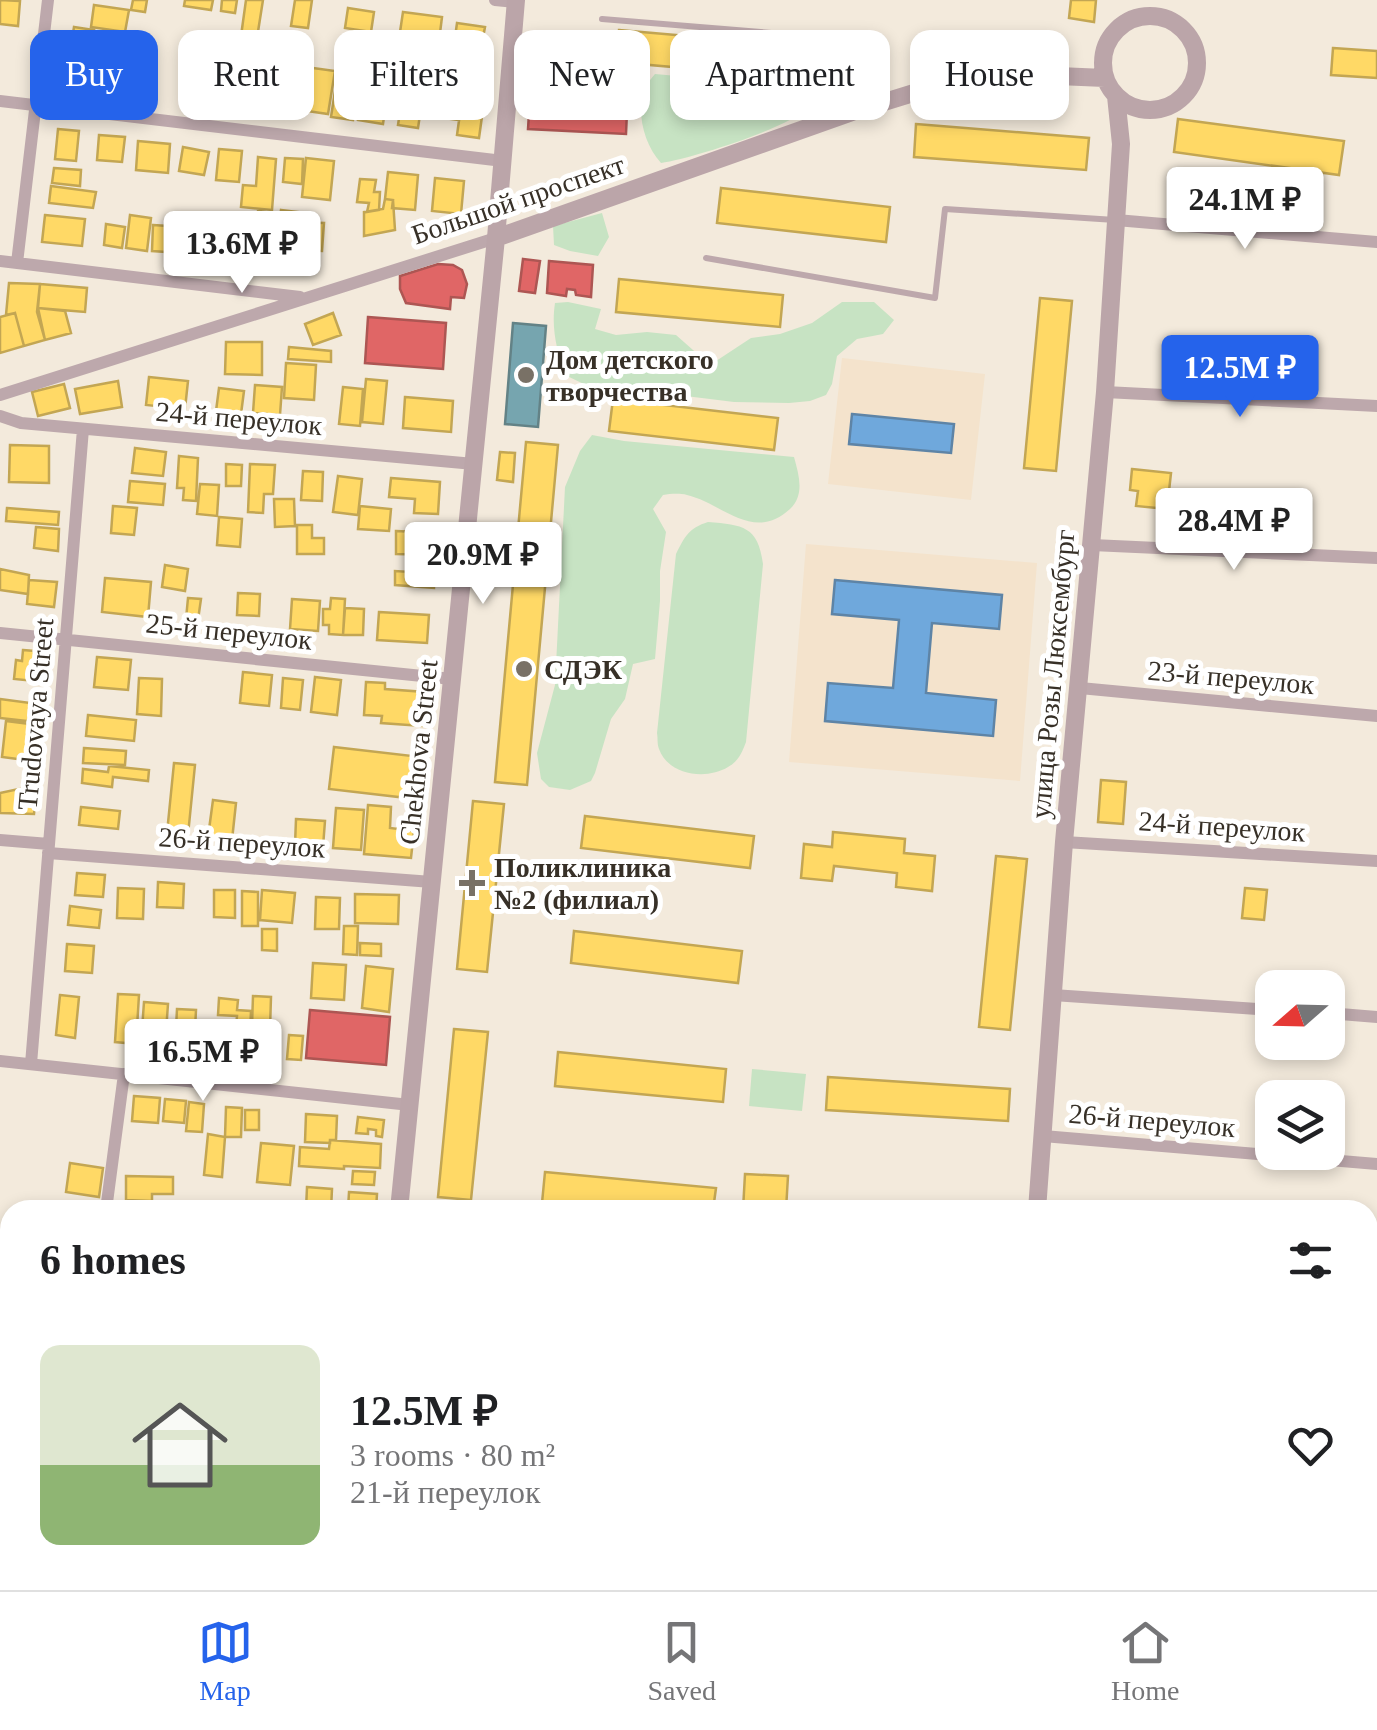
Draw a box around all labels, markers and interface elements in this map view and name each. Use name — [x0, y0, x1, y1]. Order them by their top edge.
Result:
chip: Buy — [30, 30, 158, 120]
chip: Rent — [178, 30, 314, 120]
chip: Filters — [334, 30, 494, 120]
chip: New — [514, 30, 650, 120]
chip: Apartment — [670, 30, 890, 120]
chip: House — [910, 30, 1069, 120]
street label: Большой проспект — [408, 149, 629, 250]
pin: 24.1M ₽ — [1153, 167, 1337, 252]
text: 24.1M ₽ — [1189, 181, 1301, 217]
pin: 13.6M ₽ — [150, 211, 334, 296]
text: 13.6M ₽ — [186, 225, 298, 261]
pin: 12.5M ₽ — [1148, 335, 1332, 420]
place label: Дом детского творчества — [546, 344, 714, 407]
text: 12.5M ₽ — [1184, 349, 1296, 385]
marker: Дом детского творчества — [515, 364, 537, 386]
street label: 24-й переулок — [155, 396, 324, 441]
pin: 28.4M ₽ — [1142, 488, 1326, 573]
text: 28.4M ₽ — [1178, 502, 1290, 538]
pin: 20.9M ₽ — [391, 522, 575, 607]
street label: улица Розы Люксембург — [1024, 528, 1081, 820]
text: 20.9M ₽ — [427, 536, 539, 572]
street label: 25-й переулок — [144, 607, 314, 656]
street label: Trudovaya Street — [12, 617, 59, 811]
place label: СДЭК — [544, 654, 623, 685]
street label: 23-й переулок — [1147, 655, 1316, 700]
street label: Chekhova Street — [393, 658, 444, 846]
marker: СДЭК — [513, 658, 535, 680]
street label: 24-й переулок — [1138, 805, 1307, 848]
street label: 26-й переулок — [158, 821, 327, 864]
place label: Поликлиника №2 (филиал) — [494, 852, 671, 915]
marker: Поликлиника №2 (филиал) — [459, 870, 485, 896]
north arrow — [1255, 970, 1345, 1060]
map controls — [1255, 970, 1345, 1170]
pin: 16.5M ₽ — [111, 1019, 295, 1104]
text: 16.5M ₽ — [147, 1033, 259, 1069]
button: layers — [1255, 1080, 1345, 1170]
street label: 26-й переулок — [1068, 1098, 1237, 1143]
icon: filters — [1283, 1233, 1338, 1288]
text: 6 homes — [40, 1237, 186, 1283]
icon: home — [120, 1385, 240, 1505]
text: 12.5M ₽ — [350, 1388, 498, 1434]
icon: heart — [1283, 1418, 1338, 1473]
text: 3 rooms · 80 m² — [350, 1437, 555, 1473]
text: 21-й переулок — [350, 1474, 541, 1510]
tab: Map — [198, 1615, 253, 1707]
tab: Saved — [648, 1615, 716, 1707]
tab: Home — [1111, 1615, 1179, 1707]

